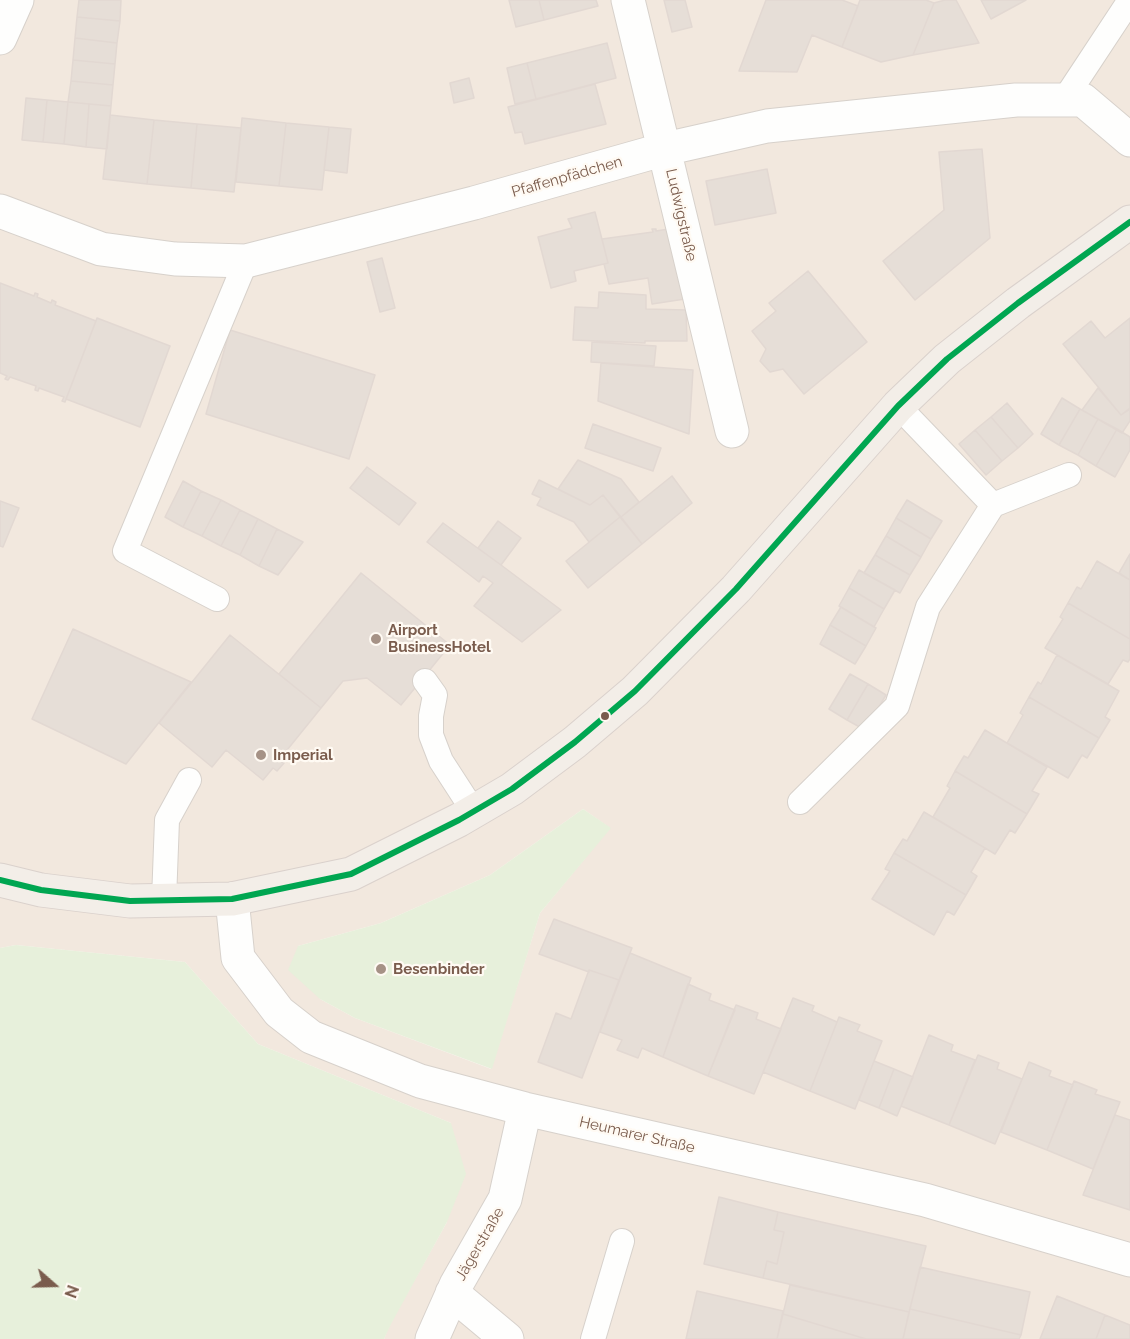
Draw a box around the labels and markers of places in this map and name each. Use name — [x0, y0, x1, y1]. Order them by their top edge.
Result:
place label: Airport BusinessHotel — [388, 621, 491, 656]
marker: Airport BusinessHotel — [369, 632, 383, 646]
unlabelled marker — [599, 710, 611, 722]
place label: Imperial — [273, 746, 333, 764]
marker: Imperial — [254, 748, 268, 762]
place label: Besenbinder — [393, 960, 484, 978]
marker: Besenbinder — [374, 962, 388, 976]

